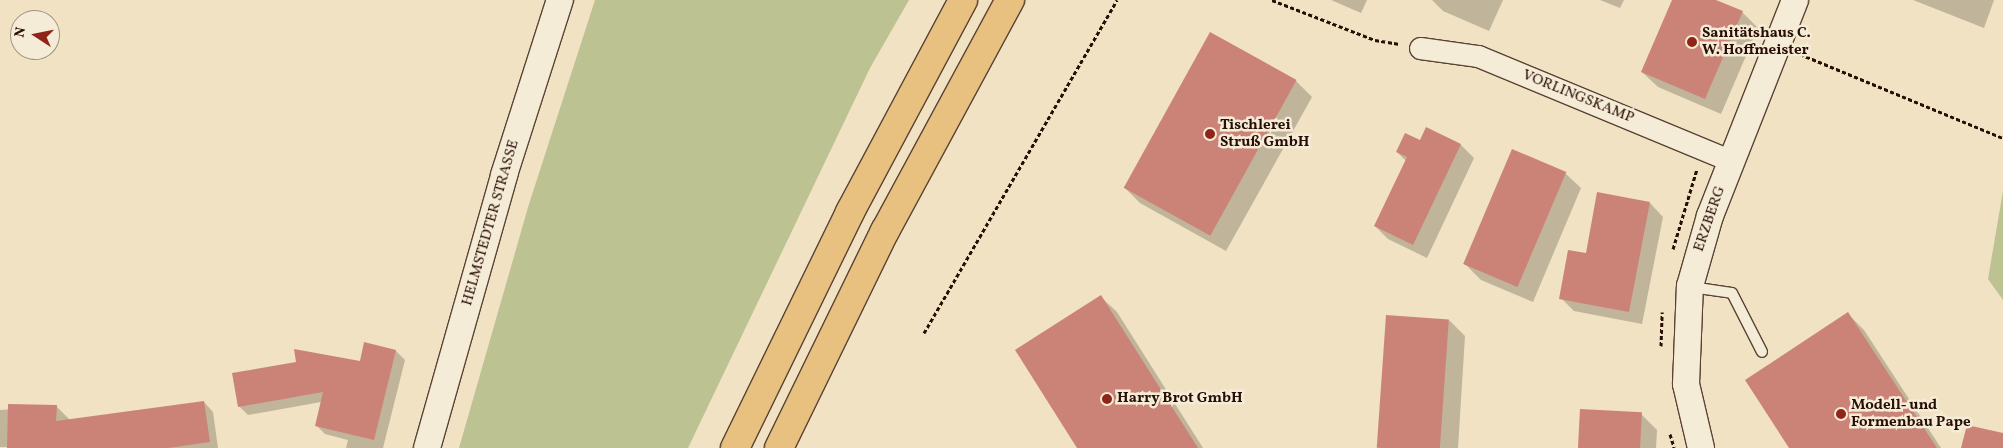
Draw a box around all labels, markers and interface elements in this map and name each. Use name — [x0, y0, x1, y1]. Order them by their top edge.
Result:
north arrow — [10, 10, 60, 60]
place label: Sanitätshaus C. W. Hoffmeister — [1702, 24, 1811, 59]
text: N — [10, 25, 31, 39]
marker: Sanitätshaus C. W. Hoffmeister — [1686, 36, 1698, 48]
street label: VORLINGSKAMP — [1520, 66, 1636, 128]
place label: Tischlerei Struß GmbH — [1220, 116, 1309, 151]
marker: Tischlerei Struß GmbH — [1204, 128, 1216, 140]
street label: HELMSTEDTER STRASSE — [459, 138, 523, 308]
street label: ERZBERG — [1690, 184, 1730, 254]
place label: Harry Brot GmbH — [1117, 390, 1243, 408]
marker: Harry Brot GmbH — [1101, 393, 1113, 405]
place label: Modell- und Formenbau Pape — [1851, 396, 1971, 431]
marker: Modell- und Formenbau Pape — [1835, 408, 1847, 420]

